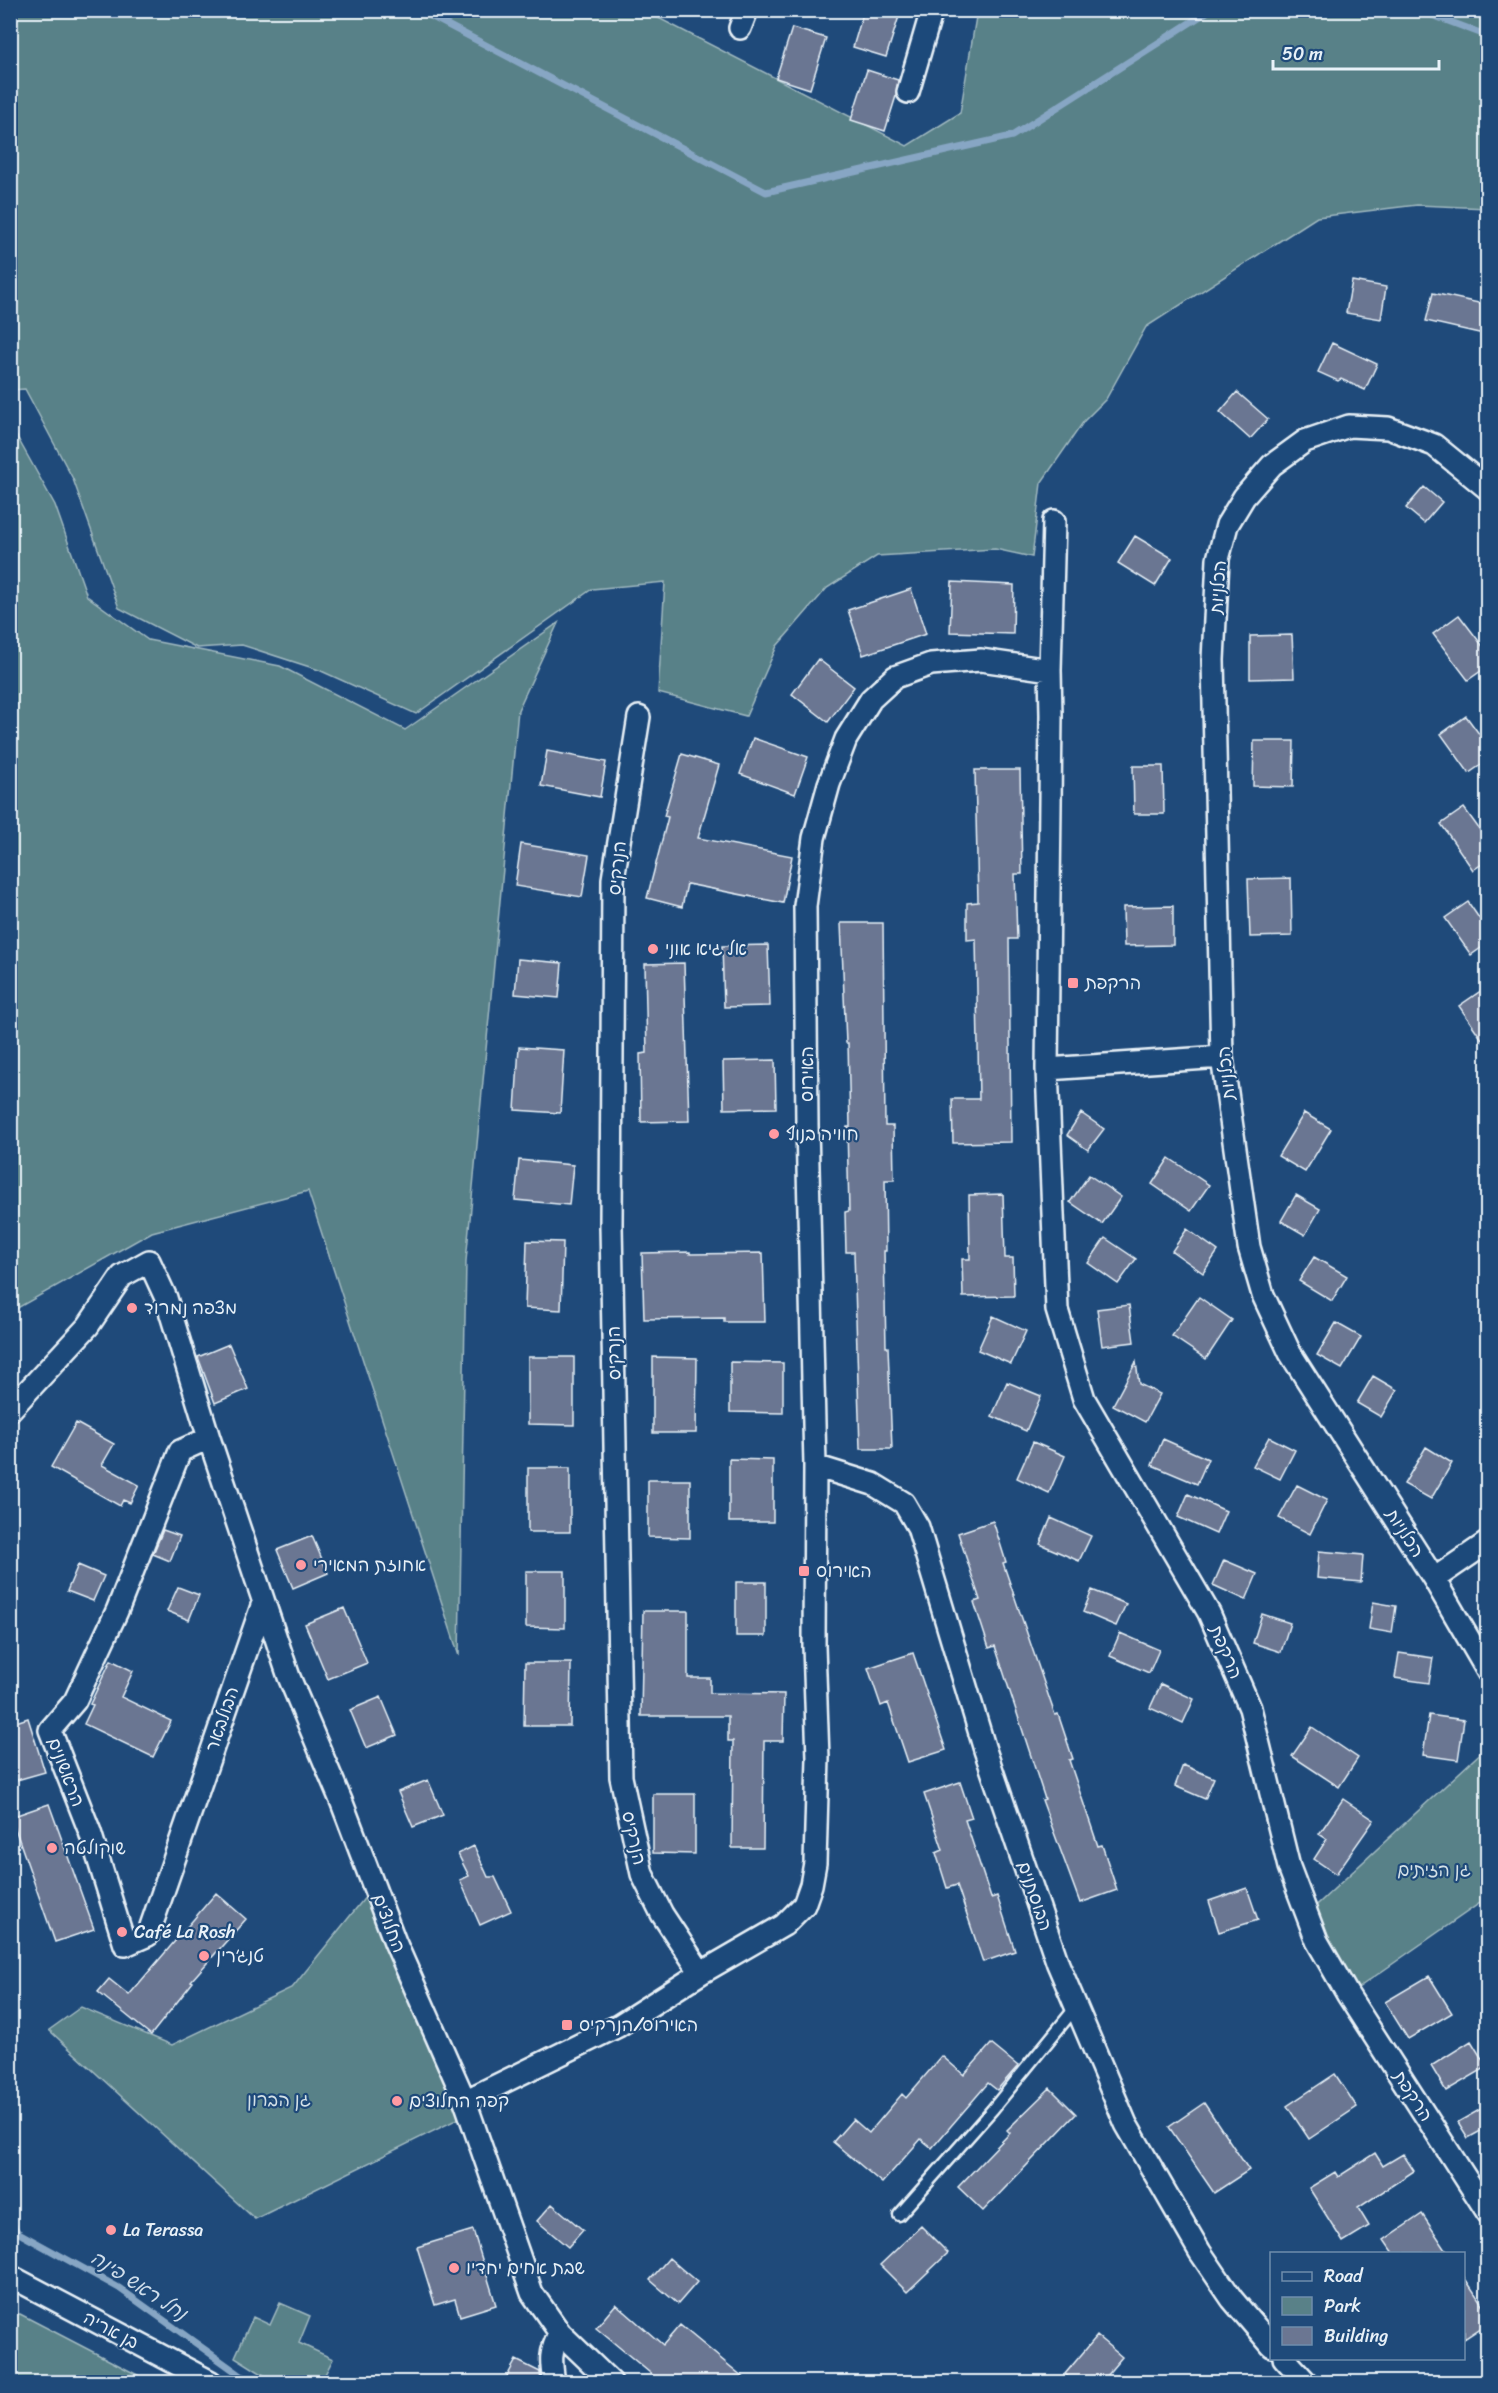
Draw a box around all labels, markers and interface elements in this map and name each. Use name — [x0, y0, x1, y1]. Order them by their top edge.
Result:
scale bar — [1273, 33, 1440, 71]
text: 50 m — [1282, 38, 1323, 70]
street label: הכלניות — [1200, 559, 1236, 616]
street label: הנרקיס — [598, 839, 636, 897]
place label: אל גיא אוני — [665, 933, 747, 965]
marker: אל גיא אוני — [646, 942, 660, 956]
place label: הרקפת — [1084, 967, 1141, 999]
marker: הרקפת — [1066, 976, 1080, 990]
street label: הכלניות — [1207, 1045, 1245, 1102]
street label: האירוס — [791, 1046, 823, 1102]
place label: חוויה בנוף — [786, 1118, 859, 1150]
marker: חוויה בנוף — [767, 1127, 781, 1141]
place label: מצפה נמרוד — [144, 1292, 237, 1324]
marker: מצפה נמרוד — [125, 1301, 139, 1315]
street label: הנרקיס — [598, 1326, 630, 1380]
street label: הכלניות — [1376, 1501, 1433, 1564]
place label: אחוזת המאירי — [313, 1549, 426, 1581]
place label: האירוס — [816, 1555, 872, 1587]
marker: אחוזת המאירי — [294, 1558, 308, 1572]
marker: האירוס — [797, 1564, 811, 1578]
street label: הרקפת — [1200, 1619, 1252, 1684]
street label: הבולבאר — [196, 1682, 248, 1756]
street label: הראשונים — [38, 1732, 94, 1812]
street label: הנרקיס — [612, 1808, 656, 1868]
place label: שוקולטה — [64, 1832, 126, 1864]
marker: שוקולטה — [45, 1841, 59, 1855]
park label: גן הזיתים — [1397, 1854, 1471, 1886]
street label: הבוסתנים — [1008, 1857, 1062, 1935]
street label: החלוצים — [363, 1888, 415, 1958]
place label: Café La Rosh — [134, 1916, 236, 1948]
marker: Café La Rosh — [115, 1925, 129, 1939]
place label: טנג׳רין — [216, 1940, 264, 1972]
marker: טנג׳רין — [197, 1949, 211, 1963]
place label: האירוס/הנרקיס — [579, 2009, 698, 2041]
marker: האירוס/הנרקיס — [560, 2018, 574, 2032]
street label: הרקפת — [1384, 2063, 1442, 2128]
park label: גן הברון — [247, 2084, 311, 2116]
place label: קפה החלוצים — [409, 2085, 509, 2117]
marker: קפה החלוצים — [390, 2094, 404, 2108]
place label: La Terassa — [123, 2214, 203, 2246]
marker: La Terassa — [104, 2223, 118, 2237]
water label: נחל ראש פינה — [83, 2241, 195, 2331]
place label: שבת אחים יחדיו — [466, 2252, 585, 2284]
legend — [1270, 2252, 1465, 2360]
text: Road — [1324, 2260, 1364, 2292]
marker: שבת אחים יחדיו — [447, 2261, 461, 2275]
text: Park — [1324, 2290, 1361, 2322]
street label: בן אריה — [77, 2302, 145, 2358]
text: Building — [1324, 2320, 1388, 2352]

